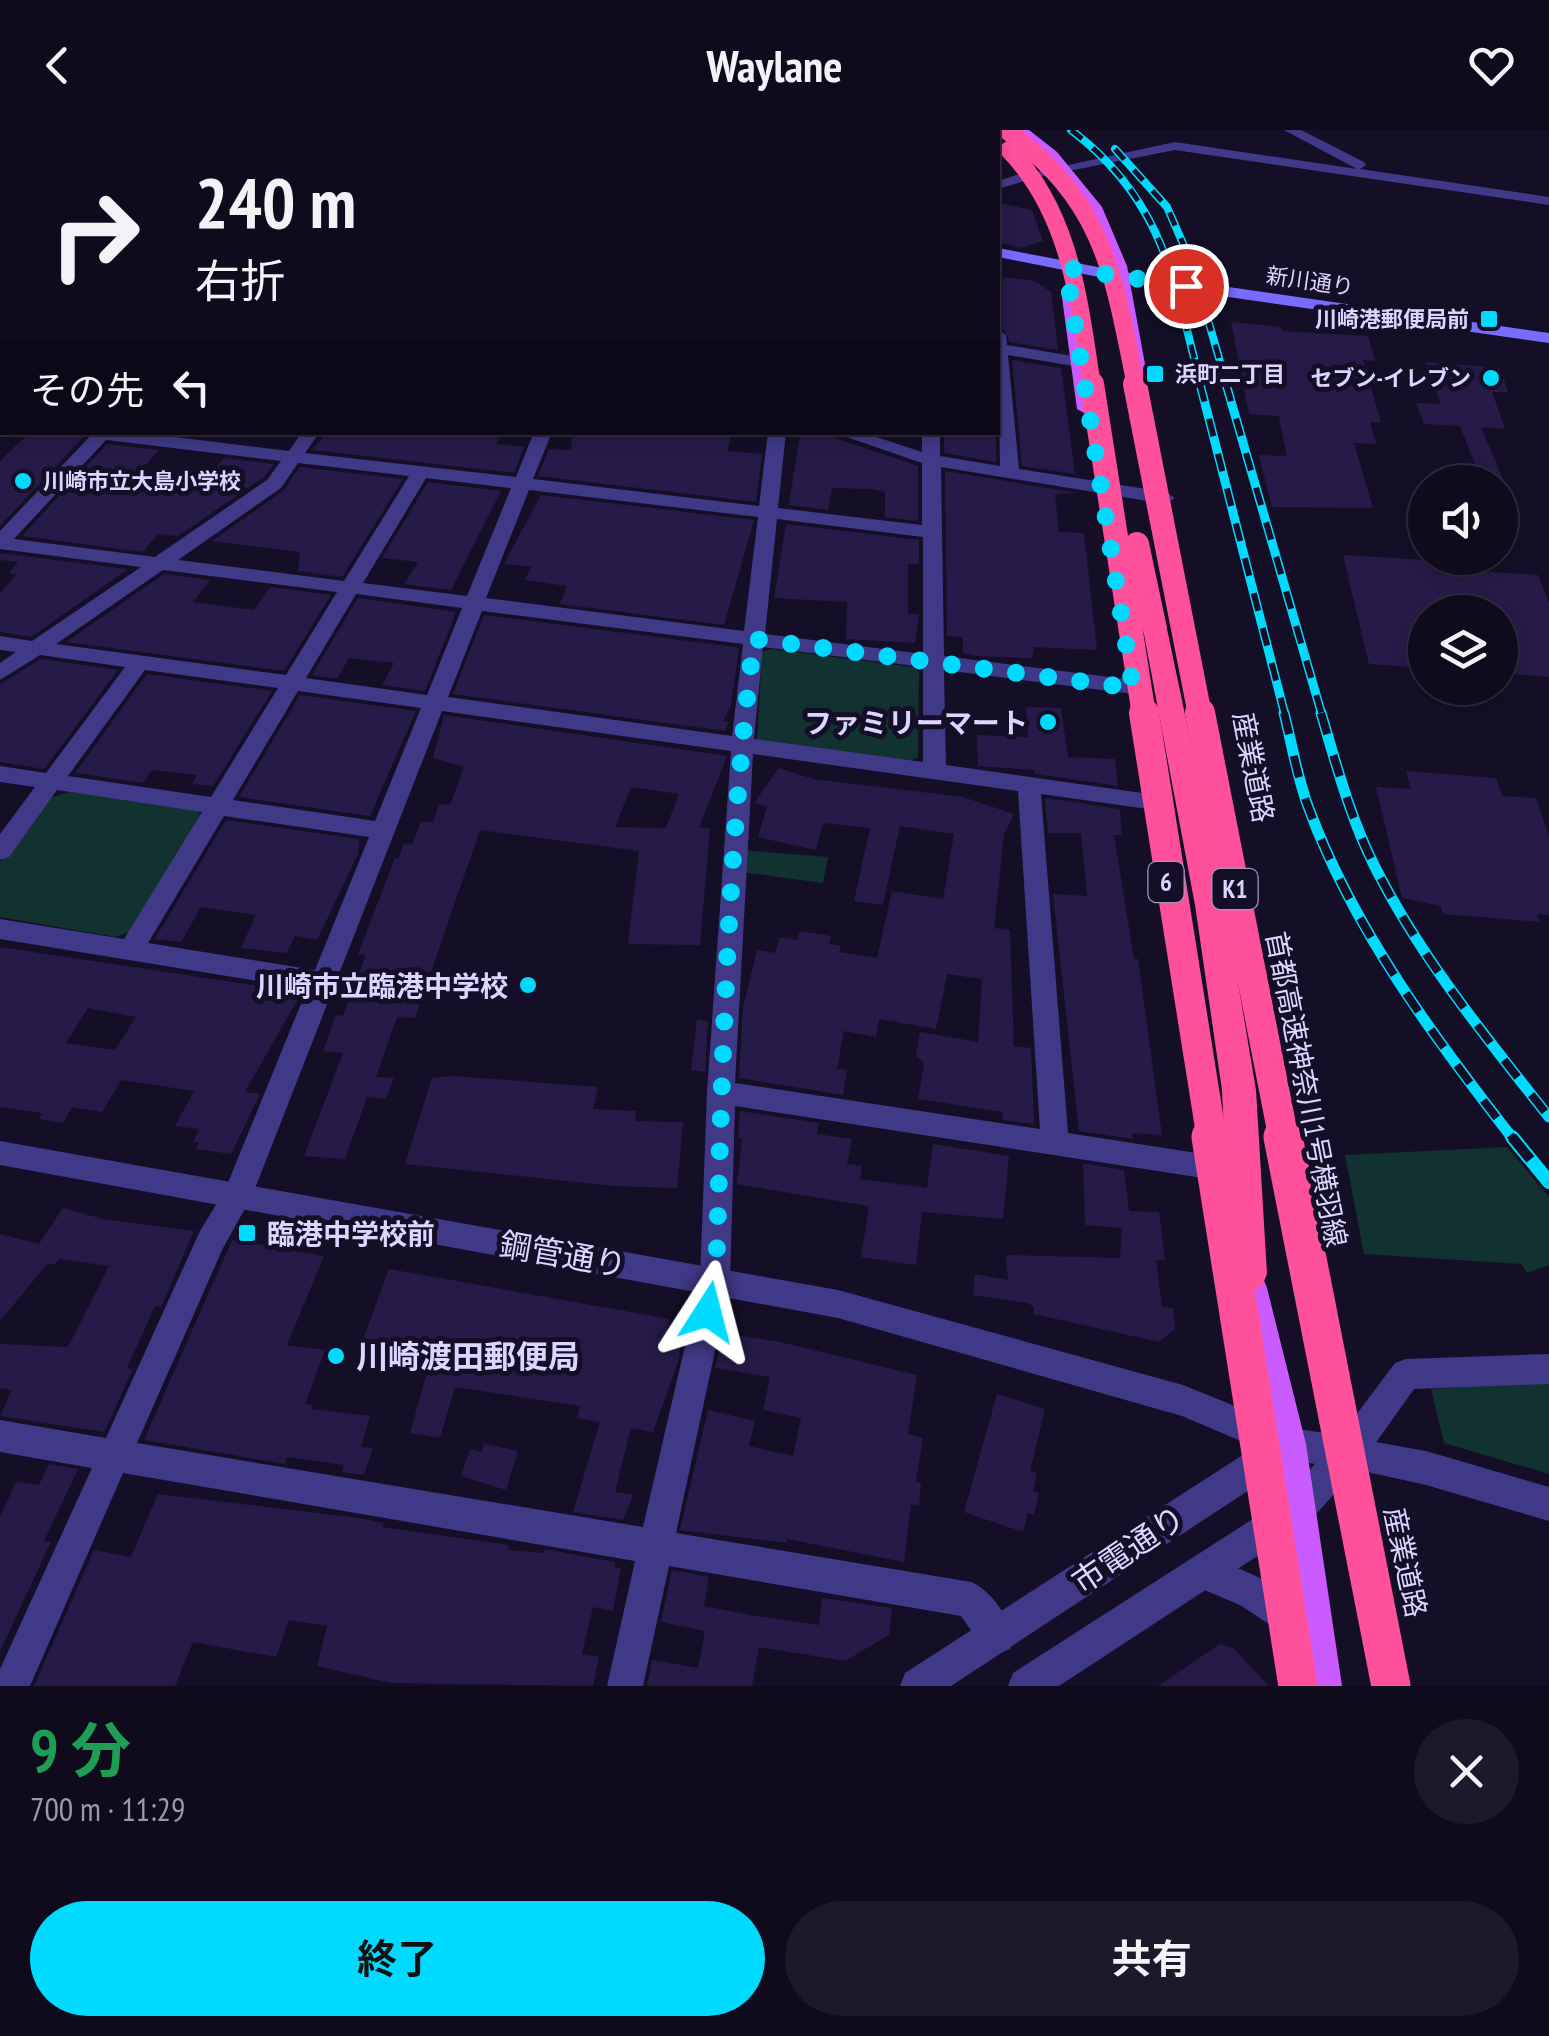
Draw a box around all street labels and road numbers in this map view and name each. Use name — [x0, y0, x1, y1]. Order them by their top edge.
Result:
street label: 新川通り — [1264, 261, 1356, 301]
street label: 産業道路 — [1225, 708, 1283, 826]
road number: 6 — [1148, 862, 1184, 902]
road number: K1 — [1212, 869, 1258, 909]
street label: 首都高速神奈川1号横羽線 — [1258, 928, 1356, 1250]
street label: 鋼管通り — [496, 1222, 630, 1286]
street label: 市電通り — [1063, 1496, 1193, 1602]
street label: 産業道路 — [1376, 1503, 1436, 1621]

